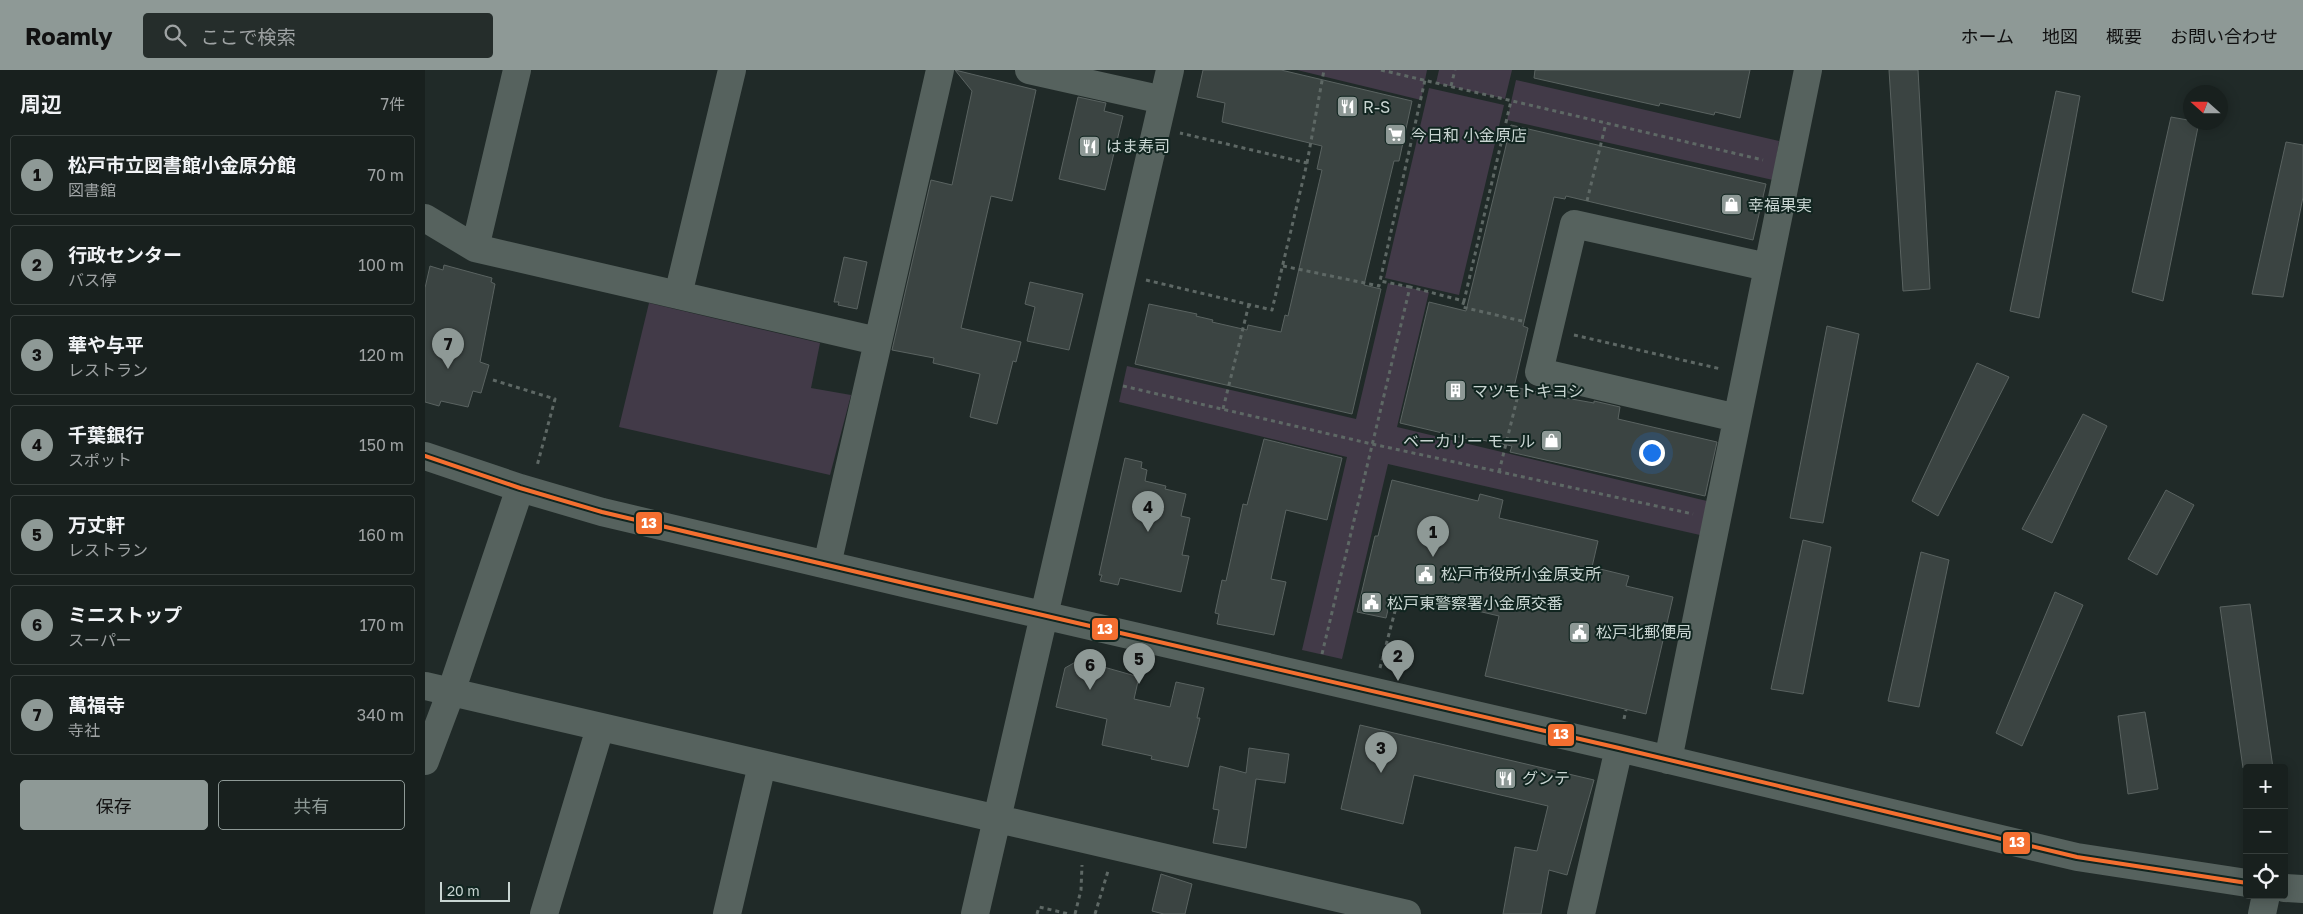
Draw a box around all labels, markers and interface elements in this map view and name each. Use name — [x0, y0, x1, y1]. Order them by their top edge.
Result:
search box — [143, 13, 493, 58]
text: Roamly — [25, 21, 113, 50]
icon: search — [161, 21, 189, 49]
text: ここで検索 — [201, 25, 296, 48]
text: ホーム — [1961, 25, 2014, 47]
text: 地図 — [2042, 25, 2078, 47]
text: 概要 — [2106, 25, 2142, 47]
text: お問い合わせ — [2170, 25, 2278, 47]
north arrow — [2183, 85, 2228, 130]
text: 周辺 — [20, 91, 62, 117]
text: 7件 — [381, 94, 405, 114]
restaurant icon: R-S — [1335, 95, 1359, 119]
place label: R-S — [1363, 97, 1390, 117]
supermarket icon: 今日和 小金原店 — [1383, 123, 1407, 147]
place label: 今日和 小金原店 — [1411, 125, 1527, 145]
restaurant icon: はま寿司 — [1078, 134, 1102, 158]
place label: はま寿司 — [1106, 136, 1170, 156]
text: 松戸市立図書館小金原分館 — [68, 153, 296, 176]
text: 1 — [33, 165, 41, 185]
text: 70 m — [367, 165, 404, 185]
text: 図書館 — [68, 180, 116, 200]
shop icon: 幸福果実 — [1720, 193, 1744, 217]
place label: 幸福果実 — [1748, 195, 1812, 215]
text: 行政センター — [68, 243, 182, 266]
text: 2 — [32, 255, 42, 275]
text: 100 m — [358, 255, 404, 275]
text: バス停 — [68, 270, 116, 290]
pin: 7 — [432, 328, 464, 369]
text: 華や与平 — [68, 333, 144, 356]
text: 3 — [32, 345, 42, 365]
text: 120 m — [359, 345, 404, 365]
text: レストラン — [68, 360, 148, 380]
building icon: マツモトキヨシ — [1444, 379, 1468, 403]
place label: マツモトキヨシ — [1472, 381, 1584, 401]
text: 千葉銀行 — [68, 423, 144, 446]
shop icon: ベーカリー モール — [1539, 429, 1563, 453]
place label: ベーカリー モール — [1403, 431, 1535, 451]
text: 4 — [32, 435, 42, 455]
text: 150 m — [359, 435, 404, 455]
your location — [1639, 440, 1665, 466]
text: スポット — [68, 450, 132, 470]
pin: 4 — [1132, 491, 1164, 532]
line badge: 13 — [635, 511, 663, 535]
text: 万丈軒 — [68, 513, 125, 536]
text: 13 — [641, 514, 657, 531]
pin: 1 — [1417, 516, 1449, 557]
text: 5 — [32, 525, 42, 545]
text: 160 m — [358, 525, 404, 545]
text: レストラン — [68, 540, 148, 560]
public building icon: 松戸市役所小金原支所 — [1413, 562, 1437, 586]
place label: 松戸市役所小金原支所 — [1441, 564, 1601, 584]
public building icon: 松戸東警察署小金原交番 — [1359, 591, 1383, 615]
place label: 松戸東警察署小金原交番 — [1387, 593, 1563, 613]
text: ミニストップ — [68, 603, 182, 626]
text: 6 — [32, 615, 42, 635]
text: 170 m — [360, 615, 404, 635]
line badge: 13 — [1091, 617, 1119, 641]
text: 13 — [1097, 620, 1113, 637]
public building icon: 松戸北郵便局 — [1568, 620, 1592, 644]
place label: 松戸北郵便局 — [1596, 622, 1692, 642]
text: スーパー — [68, 630, 132, 650]
pin: 2 — [1382, 640, 1414, 681]
pin: 5 — [1123, 643, 1155, 684]
pin: 6 — [1074, 649, 1106, 690]
text: 萬福寺 — [68, 693, 125, 716]
text: 7 — [33, 705, 41, 725]
text: 340 m — [357, 705, 404, 725]
text: 寺社 — [68, 720, 100, 740]
line badge: 13 — [1547, 723, 1575, 747]
text: 13 — [1553, 725, 1569, 742]
pin: 3 — [1365, 732, 1397, 773]
map controls — [2243, 764, 2288, 899]
button: + — [2243, 764, 2288, 809]
restaurant icon: グンテ — [1494, 766, 1518, 790]
place label: グンテ — [1522, 768, 1570, 788]
button: 保存 — [20, 780, 208, 830]
button: 共有 — [218, 780, 405, 830]
button: − — [2243, 809, 2288, 854]
line badge: 13 — [2002, 831, 2031, 855]
text: 13 — [2009, 833, 2025, 850]
button: locate — [2243, 854, 2288, 899]
scale bar — [440, 879, 510, 902]
text: 20 m — [447, 882, 480, 899]

